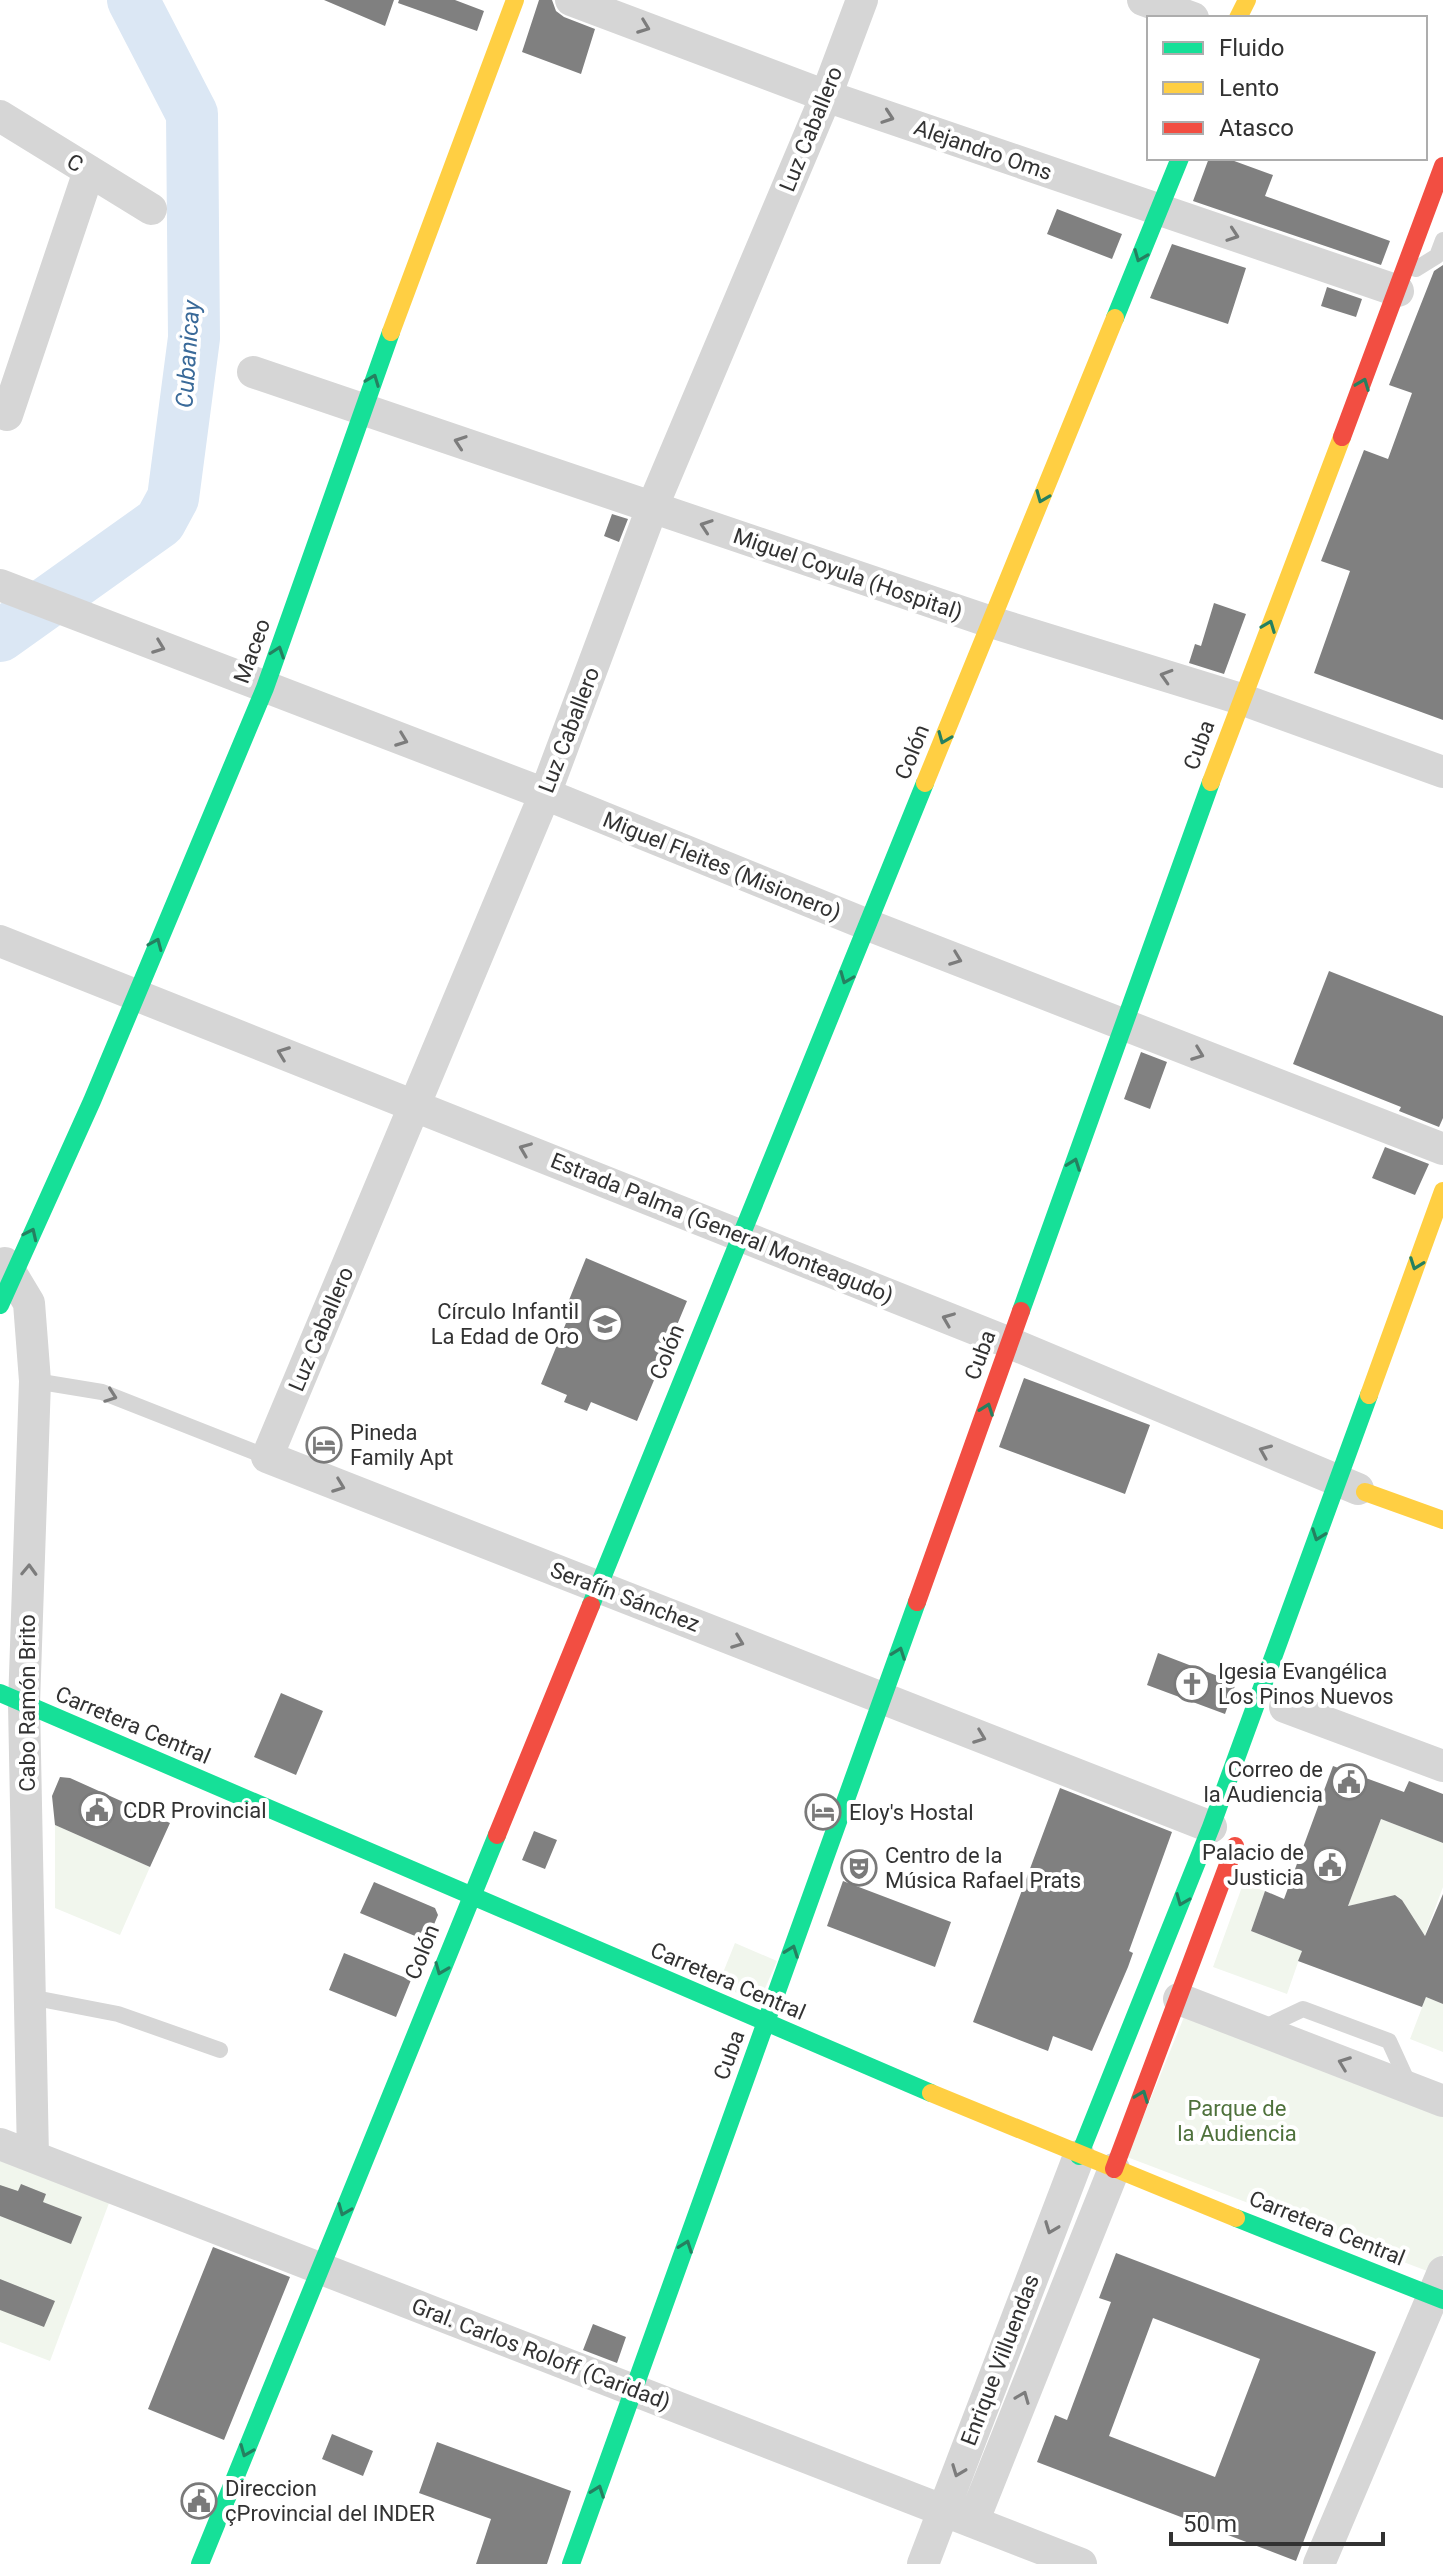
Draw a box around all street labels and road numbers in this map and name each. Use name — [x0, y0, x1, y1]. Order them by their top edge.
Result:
street label: Luz Caballero — [775, 63, 847, 195]
street label: Alejandro Oms — [911, 115, 1055, 185]
street label: C — [62, 149, 88, 177]
street label: Miguel Coyula (Hospital) — [730, 523, 966, 626]
street label: Maceo — [229, 615, 275, 687]
street label: Luz Caballero — [534, 664, 604, 796]
street label: Cuba — [1179, 717, 1219, 773]
street label: Colón — [890, 721, 934, 783]
street label: Miguel Fleites (Misionero) — [599, 807, 845, 926]
street label: Estrada Palma (General Monteagudo) — [547, 1148, 897, 1309]
street label: Luz Caballero — [284, 1263, 358, 1395]
street label: Colón — [645, 1321, 689, 1383]
street label: Cuba — [960, 1327, 1000, 1383]
street label: Serafín Sánchez — [547, 1557, 703, 1637]
street label: Cabo Ramón Brito — [15, 1614, 40, 1792]
street label: Carretera Central — [52, 1681, 214, 1769]
street label: Colón — [400, 1921, 444, 1983]
street label: Carretera Central — [647, 1937, 809, 2025]
street label: Cuba — [709, 2027, 749, 2083]
street label: Carretera Central — [1246, 2185, 1408, 2271]
street label: Enrique Villuendas — [956, 2271, 1044, 2449]
street label: Gral. Carlos Roloff (Caridad) — [408, 2293, 674, 2416]

